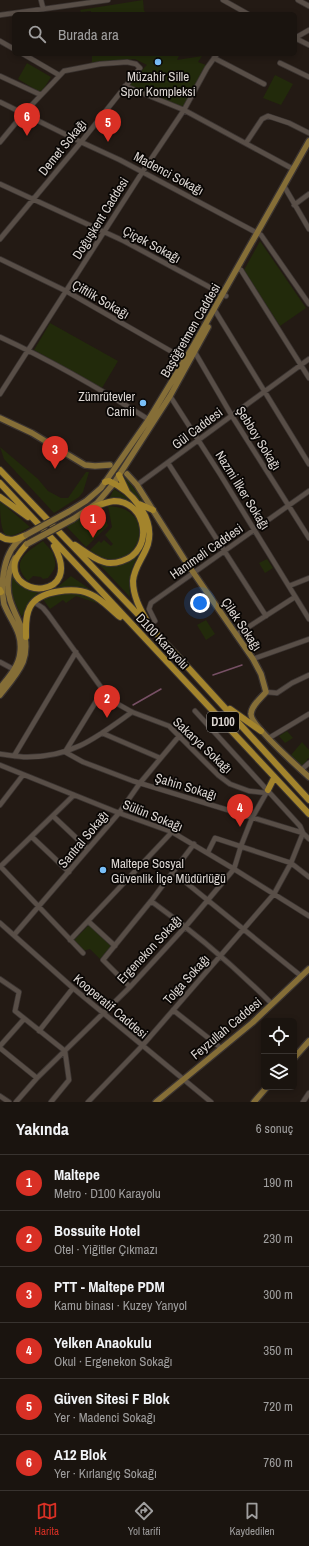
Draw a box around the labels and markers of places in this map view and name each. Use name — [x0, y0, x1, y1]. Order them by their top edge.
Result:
marker: Müzahir Sille Spor Kompleksi — [153, 57, 163, 67]
place label: Müzahir Sille Spor Kompleksi — [120, 68, 196, 100]
pin: 6 — [14, 103, 40, 136]
pin: 5 — [95, 109, 121, 142]
place label: Zümrütevler Camii — [78, 388, 135, 420]
marker: Zümrütevler Camii — [138, 398, 148, 408]
pin: 3 — [42, 436, 68, 469]
pin: 1 — [80, 505, 106, 538]
pin: 2 — [94, 685, 120, 718]
pin: 4 — [227, 794, 253, 827]
place label: Maltepe Sosyal Güvenlik İlçe Müdürlüğü — [111, 855, 226, 887]
marker: Maltepe Sosyal Güvenlik İlçe Müdürlüğü — [98, 865, 108, 875]

